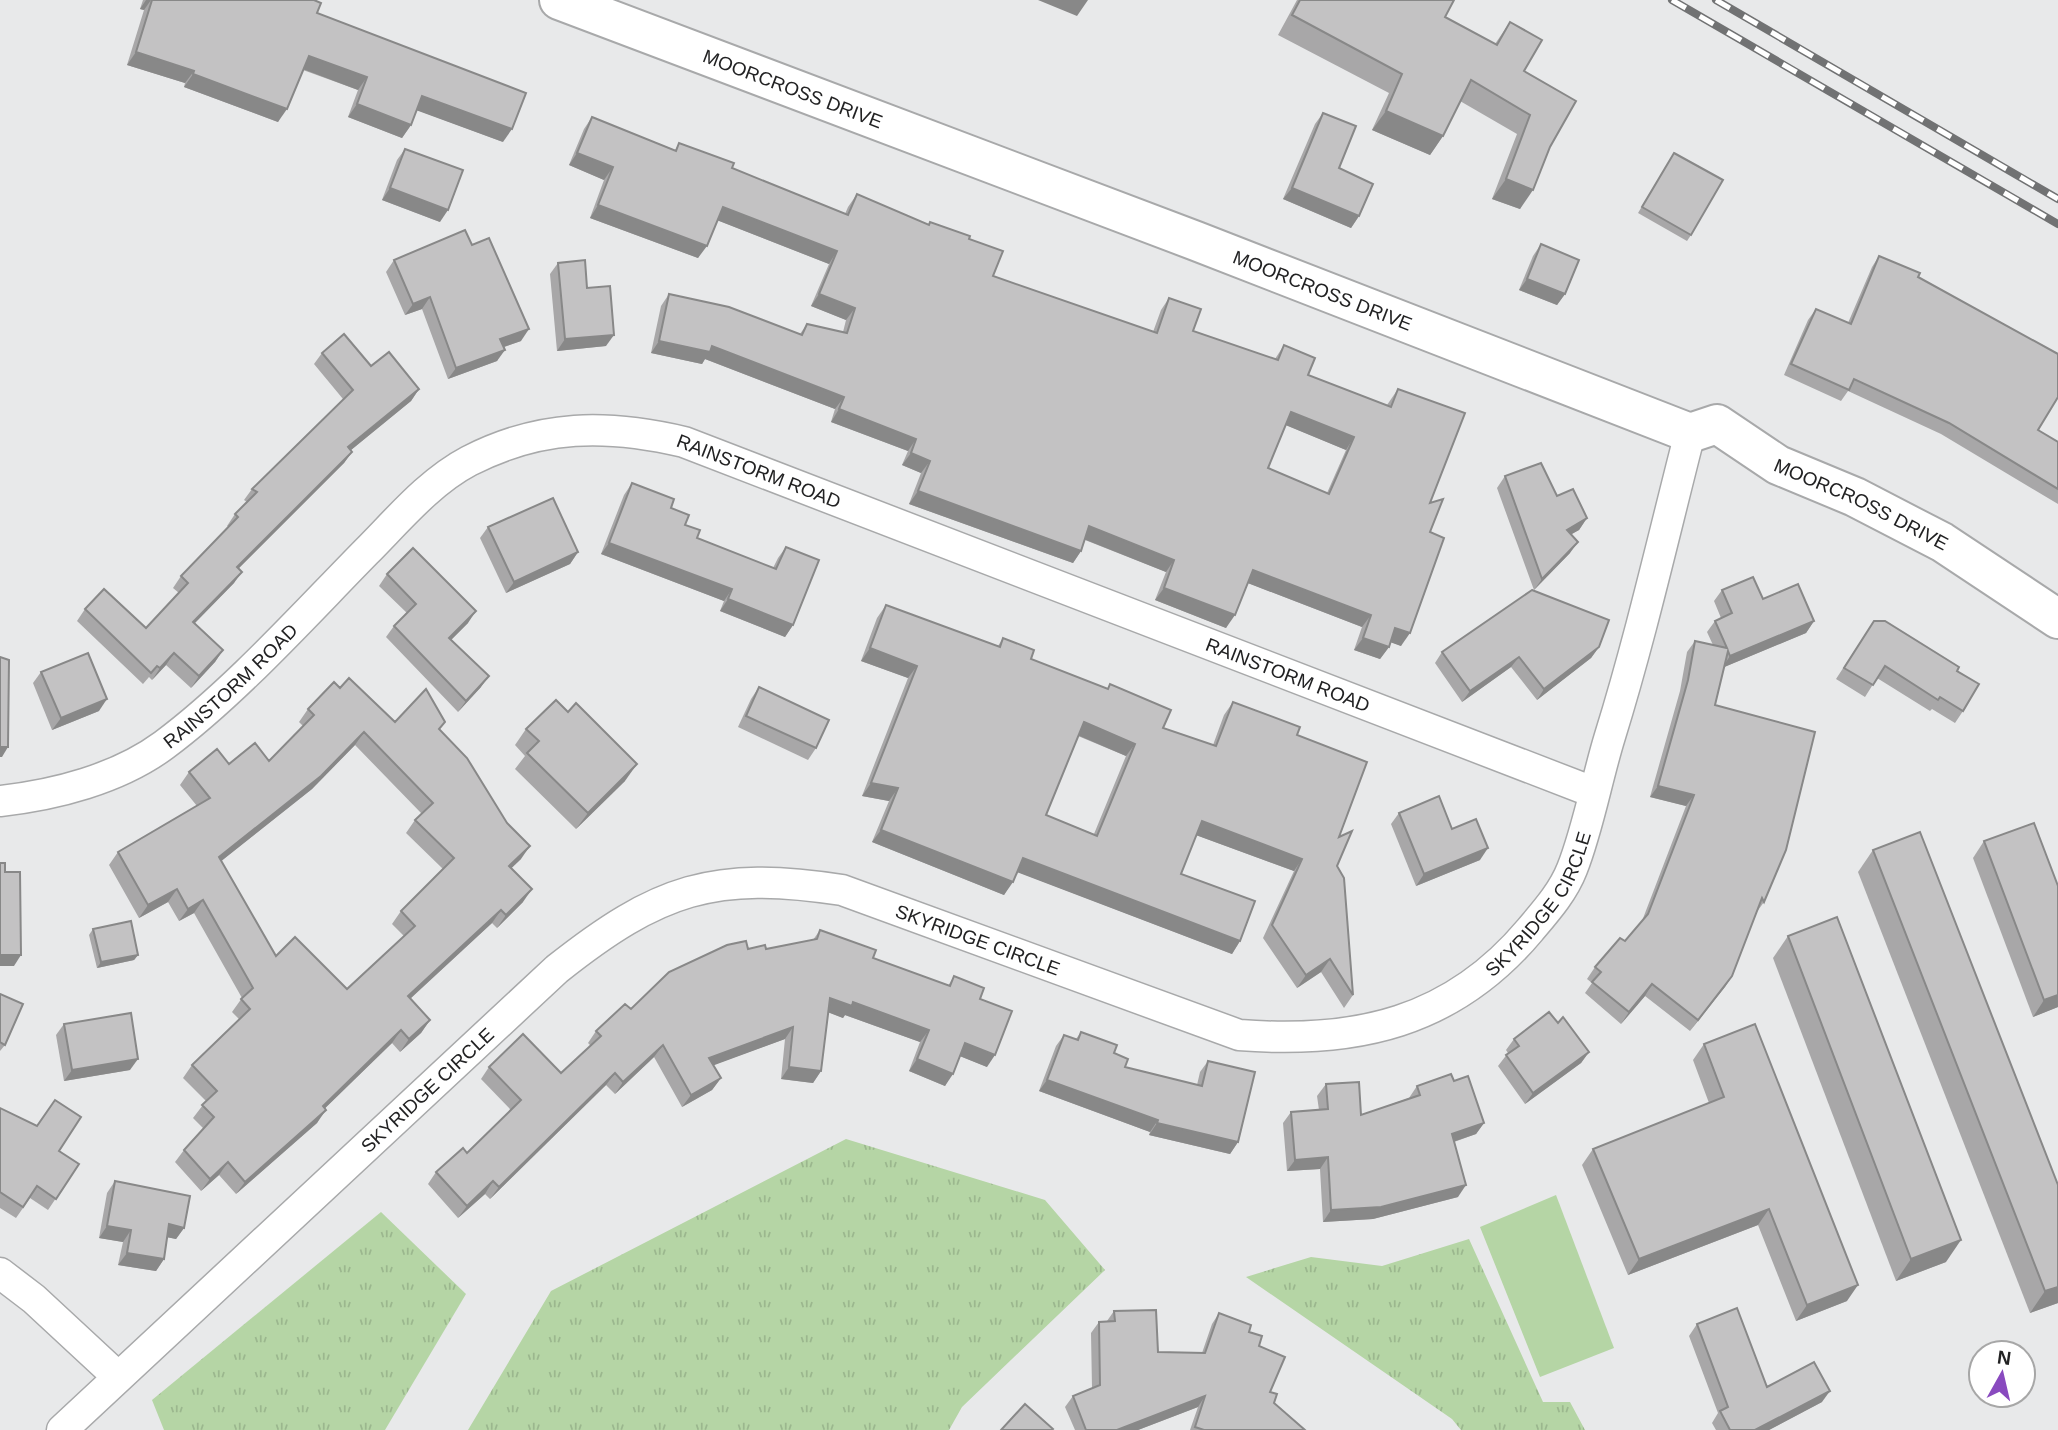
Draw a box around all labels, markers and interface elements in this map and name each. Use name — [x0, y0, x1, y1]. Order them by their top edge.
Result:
street label: MOORCROSS DRIVE — [700, 45, 885, 132]
street label: MOORCROSS DRIVE — [1230, 246, 1415, 334]
street label: RAINSTORM ROAD — [674, 430, 844, 512]
street label: MOORCROSS DRIVE — [1771, 454, 1952, 554]
street label: RAINSTORM ROAD — [159, 619, 301, 752]
street label: RAINSTORM ROAD — [1203, 633, 1373, 716]
street label: SKYRIDGE CIRCLE — [1481, 829, 1594, 980]
street label: SKYRIDGE CIRCLE — [893, 900, 1063, 979]
street label: SKYRIDGE CIRCLE — [357, 1023, 498, 1157]
north arrow — [1967, 1339, 2037, 1409]
text: N — [1996, 1346, 2013, 1369]

